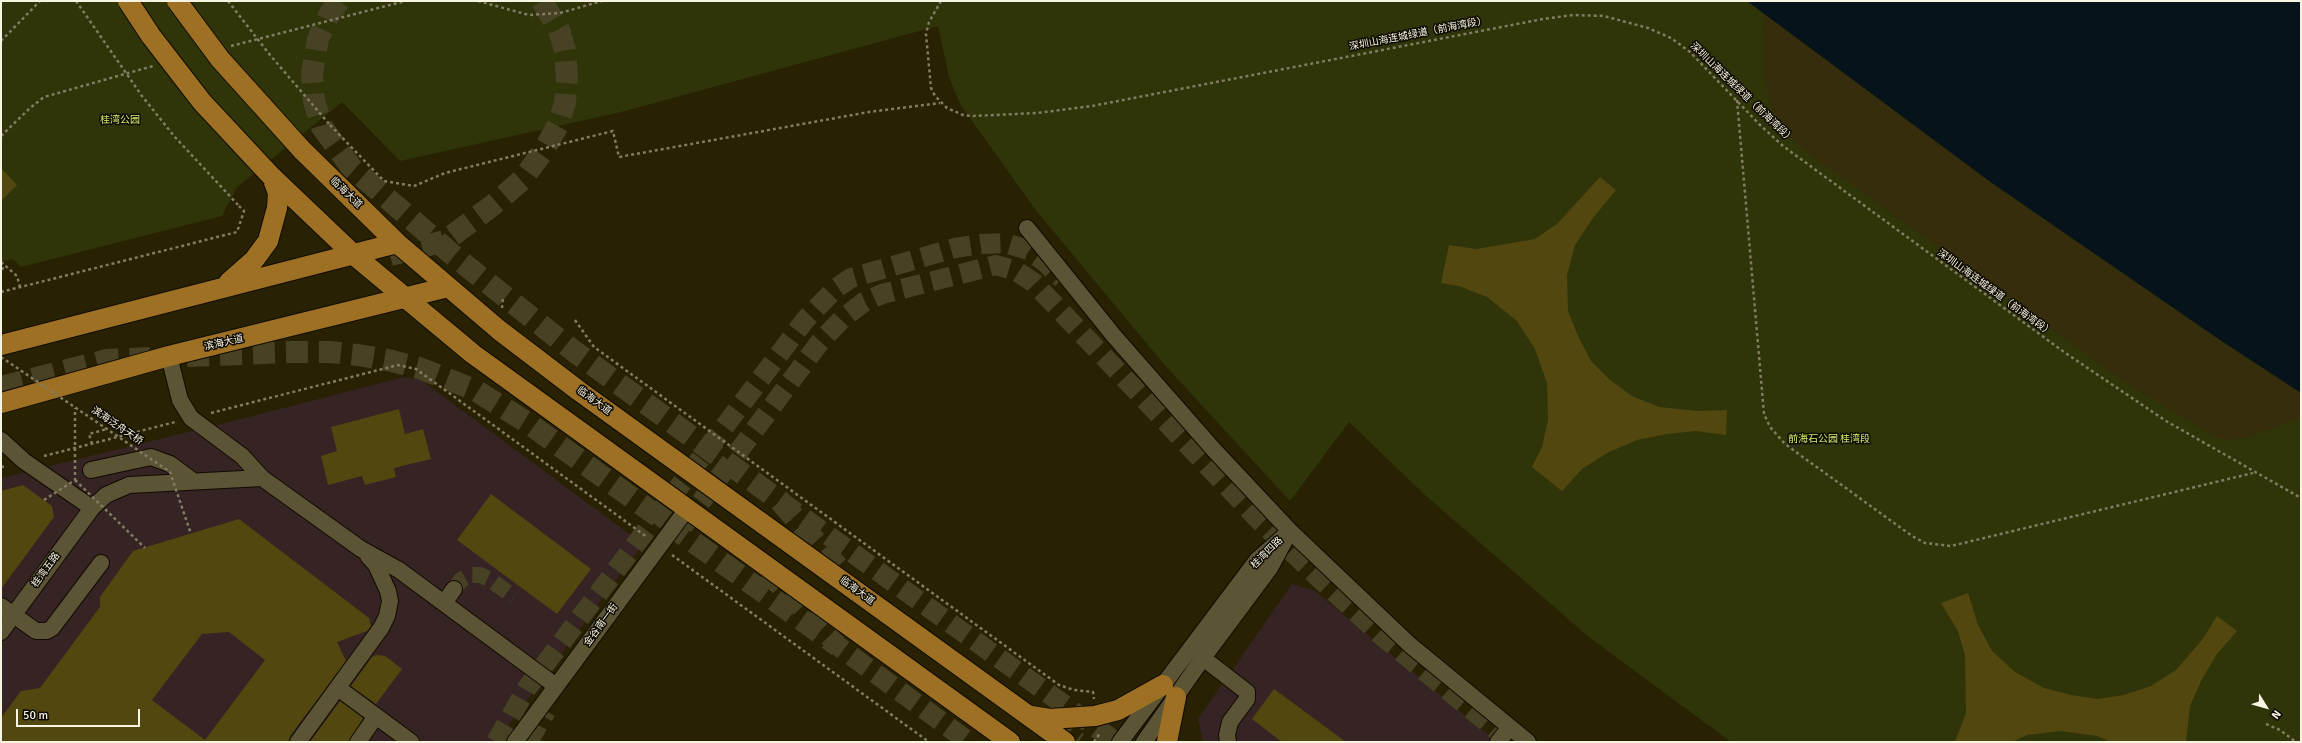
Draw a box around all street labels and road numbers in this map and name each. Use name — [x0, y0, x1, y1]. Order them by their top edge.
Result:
street label: 深圳山海连城绿道（前海湾段） — [1348, 15, 1488, 53]
street label: 深圳山海连城绿道（前海湾段） — [1687, 40, 1797, 146]
street label: 临海大道 — [327, 175, 365, 211]
street label: 深圳山海连城绿道（前海湾段） — [1935, 247, 2055, 339]
street label: 滨海大道 — [203, 333, 245, 353]
street label: 临海大道 — [574, 384, 614, 418]
street label: 滨海泛舟天桥 — [89, 404, 145, 448]
street label: 桂湾四路 — [1249, 535, 1285, 571]
street label: 桂湾五路 — [29, 550, 63, 590]
street label: 临海大道 — [837, 574, 877, 608]
street label: 金谷南一街 — [581, 601, 621, 649]

